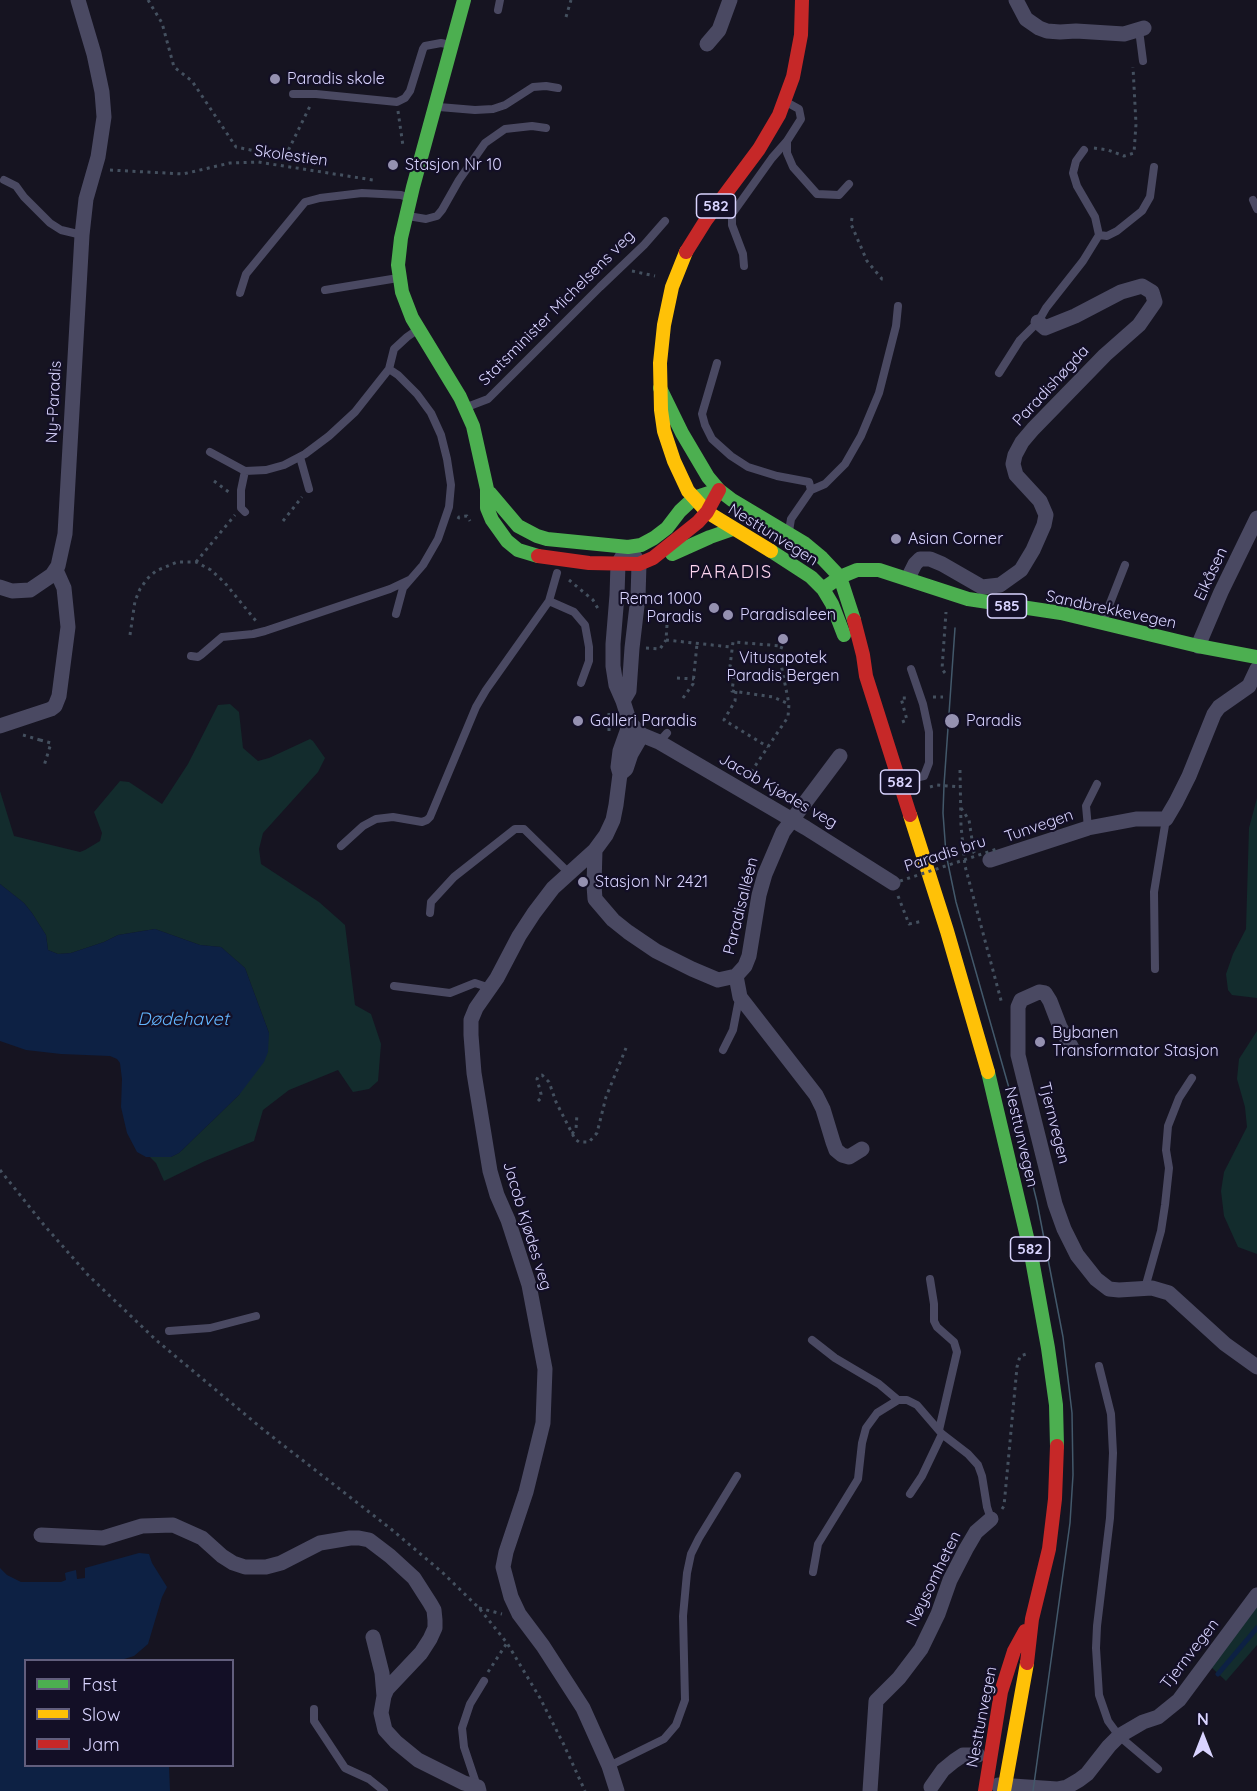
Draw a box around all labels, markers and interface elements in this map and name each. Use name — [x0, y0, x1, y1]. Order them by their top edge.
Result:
place label: Paradis skole — [287, 69, 385, 89]
marker: Paradis skole — [268, 72, 282, 86]
street label: Skolestien — [253, 141, 329, 171]
place label: Stasjon Nr 10 — [405, 155, 502, 175]
marker: Stasjon Nr 10 — [386, 158, 400, 172]
road number: 582 — [696, 194, 736, 218]
street label: Statsminister Michelsens veg — [475, 226, 639, 390]
street label: Paradishøgda — [1009, 342, 1093, 430]
street label: Ny-Paradis — [42, 360, 66, 444]
street label: Nesttunvegen — [724, 500, 822, 570]
place label: Asian Corner — [908, 529, 1003, 549]
marker: Asian Corner — [889, 532, 903, 546]
street label: Eikåsen — [1190, 544, 1232, 604]
district label: PARADIS — [689, 562, 773, 584]
street label: Sandbrekkevegen — [1044, 587, 1178, 633]
place label: Rema 1000 Paradis — [619, 589, 702, 627]
road number: 585 — [988, 594, 1026, 618]
marker: Rema 1000 Paradis — [707, 601, 721, 615]
place label: Paradisaleen — [740, 605, 836, 625]
marker: Paradisaleen — [721, 608, 735, 622]
marker: Vitusapotek Paradis Bergen — [776, 632, 790, 646]
place label: Vitusapotek Paradis Bergen — [726, 648, 840, 686]
place label: Galleri Paradis — [590, 711, 697, 731]
place label: Paradis — [966, 711, 1021, 731]
marker: Paradis — [943, 712, 961, 730]
marker: Galleri Paradis — [571, 714, 585, 728]
street label: Jacob Kjødes veg — [715, 749, 841, 833]
road number: 582 — [880, 770, 920, 794]
street label: Tunvegen — [1002, 805, 1076, 847]
street label: Paradis bru — [902, 832, 988, 876]
street label: Paradisalléen — [720, 855, 762, 957]
place label: Stasjon Nr 2421 — [595, 872, 708, 892]
marker: Stasjon Nr 2421 — [576, 875, 590, 889]
water label: Dødehavet — [137, 1009, 229, 1031]
place label: Bybanen Transformator Stasjon — [1052, 1023, 1219, 1061]
marker: Bybanen Transformator Stasjon — [1033, 1035, 1047, 1049]
street label: Tjernvegen — [1035, 1080, 1073, 1166]
street label: Nesttunvegen — [1000, 1085, 1042, 1189]
street label: Jacob Kjødes veg — [498, 1159, 556, 1293]
road number: 582 — [1010, 1237, 1050, 1261]
street label: Nøysomheten — [903, 1528, 965, 1630]
street label: Tjernvegen — [1157, 1615, 1223, 1693]
legend — [24, 1659, 234, 1767]
street label: Nesttunvegen — [963, 1665, 1001, 1769]
text: Fast — [82, 1673, 117, 1696]
text: Slow — [82, 1703, 120, 1726]
north arrow — [1173, 1707, 1233, 1767]
text: N — [1197, 1709, 1209, 1729]
text: Jam — [82, 1733, 120, 1756]

